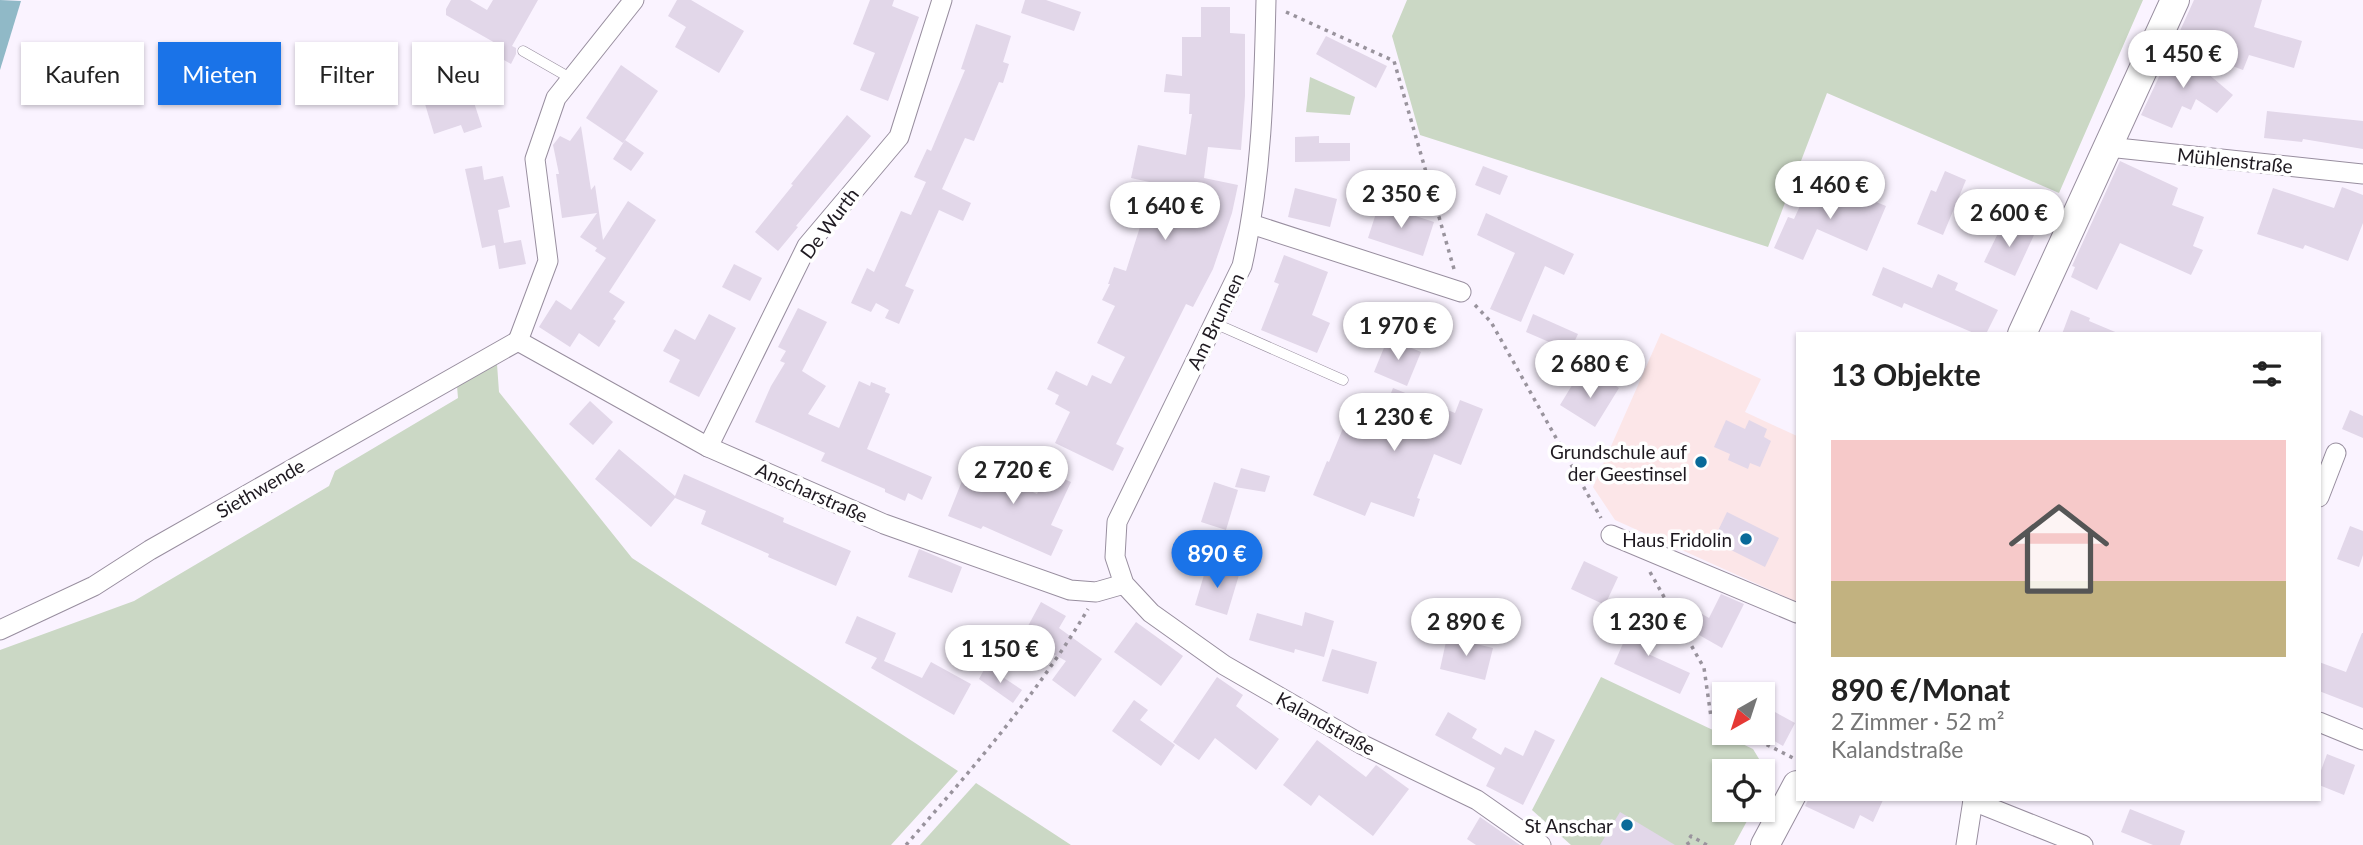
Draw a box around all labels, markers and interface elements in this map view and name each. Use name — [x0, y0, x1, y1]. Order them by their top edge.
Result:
pin: 1 450 € — [2118, 31, 2248, 90]
text: 1 450 € — [2144, 39, 2222, 67]
chip: Kaufen — [21, 42, 144, 105]
chip: Mieten — [158, 42, 281, 105]
chip: Filter — [295, 42, 398, 105]
chip: Neu — [412, 42, 504, 105]
street label: Mühlenstraße — [2176, 142, 2294, 178]
pin: 1 460 € — [1765, 162, 1895, 221]
pin: 2 350 € — [1336, 170, 1466, 230]
text: 1 460 € — [1791, 170, 1869, 198]
text: 2 350 € — [1362, 179, 1440, 207]
pin: 1 640 € — [1100, 182, 1230, 242]
street label: De Wurth — [795, 183, 863, 263]
pin: 2 600 € — [1944, 190, 2074, 249]
text: 1 640 € — [1126, 191, 1204, 219]
text: 2 600 € — [1970, 198, 2048, 226]
street label: Am Brunnen — [1182, 269, 1248, 373]
pin: 1 970 € — [1333, 302, 1463, 362]
text: 1 970 € — [1359, 311, 1437, 339]
pin: 2 680 € — [1525, 340, 1655, 400]
text: 2 680 € — [1551, 349, 1629, 377]
icon: filters — [2248, 355, 2286, 393]
text: 13 Objekte — [1831, 356, 1981, 392]
pin: 1 230 € — [1329, 393, 1459, 453]
text: 1 230 € — [1355, 402, 1433, 430]
place label: Grundschule auf der Geestinsel — [1550, 440, 1687, 485]
pin: 2 720 € — [948, 447, 1078, 506]
street label: Siethwende — [212, 453, 308, 523]
marker: Grundschule auf der Geestinsel — [1693, 454, 1709, 470]
text: 2 720 € — [974, 455, 1052, 483]
street label: Anscharstraße — [753, 457, 871, 527]
icon: home — [1996, 486, 2122, 612]
place label: Haus Fridolin — [1622, 528, 1732, 551]
pin: 890 € — [1168, 530, 1266, 590]
marker: Haus Fridolin — [1738, 531, 1754, 547]
text: 890 € — [1188, 539, 1246, 567]
pin: 2 890 € — [1401, 598, 1531, 658]
pin: 1 230 € — [1583, 598, 1713, 658]
text: 2 890 € — [1427, 607, 1505, 635]
text: 1 230 € — [1609, 607, 1687, 635]
pin: 1 150 € — [935, 626, 1065, 685]
text: 1 150 € — [961, 634, 1039, 662]
text: 890 €/Monat — [1831, 671, 2010, 707]
north arrow — [1712, 682, 1774, 746]
map controls — [1712, 682, 1775, 822]
street label: Kalandstraße — [1273, 686, 1379, 760]
text: 2 Zimmer · 52 m² — [1831, 707, 2004, 735]
text: Kalandstraße — [1831, 735, 1963, 763]
button: locate — [1712, 759, 1775, 822]
place label: St Anschar — [1524, 814, 1613, 837]
marker: St Anschar — [1619, 817, 1635, 833]

